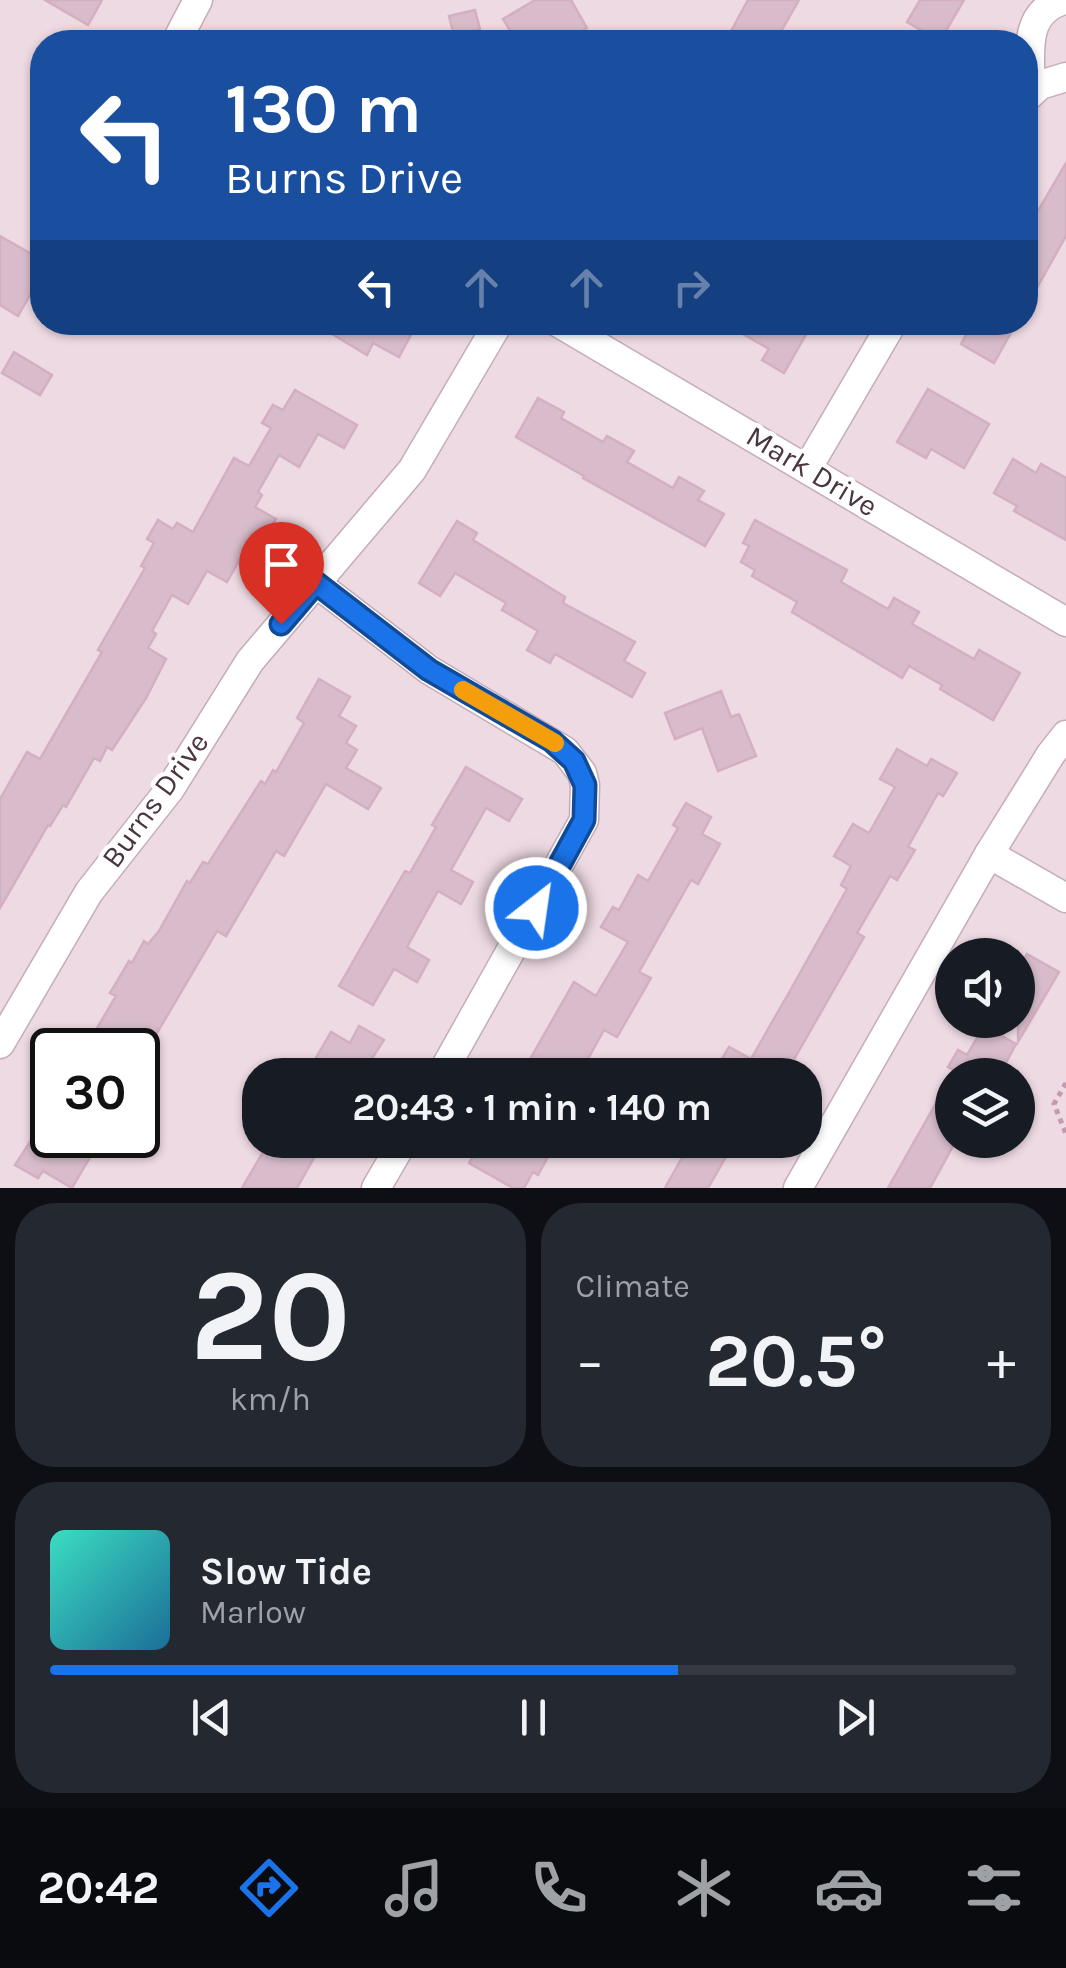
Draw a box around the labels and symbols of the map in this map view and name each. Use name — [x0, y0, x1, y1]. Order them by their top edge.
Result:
street label: Mark Drive — [740, 418, 884, 524]
pin — [239, 522, 324, 625]
street label: Burns Drive — [94, 725, 216, 875]
position arrow — [484, 856, 588, 960]
speed limit sign: 30 — [30, 1028, 160, 1158]

